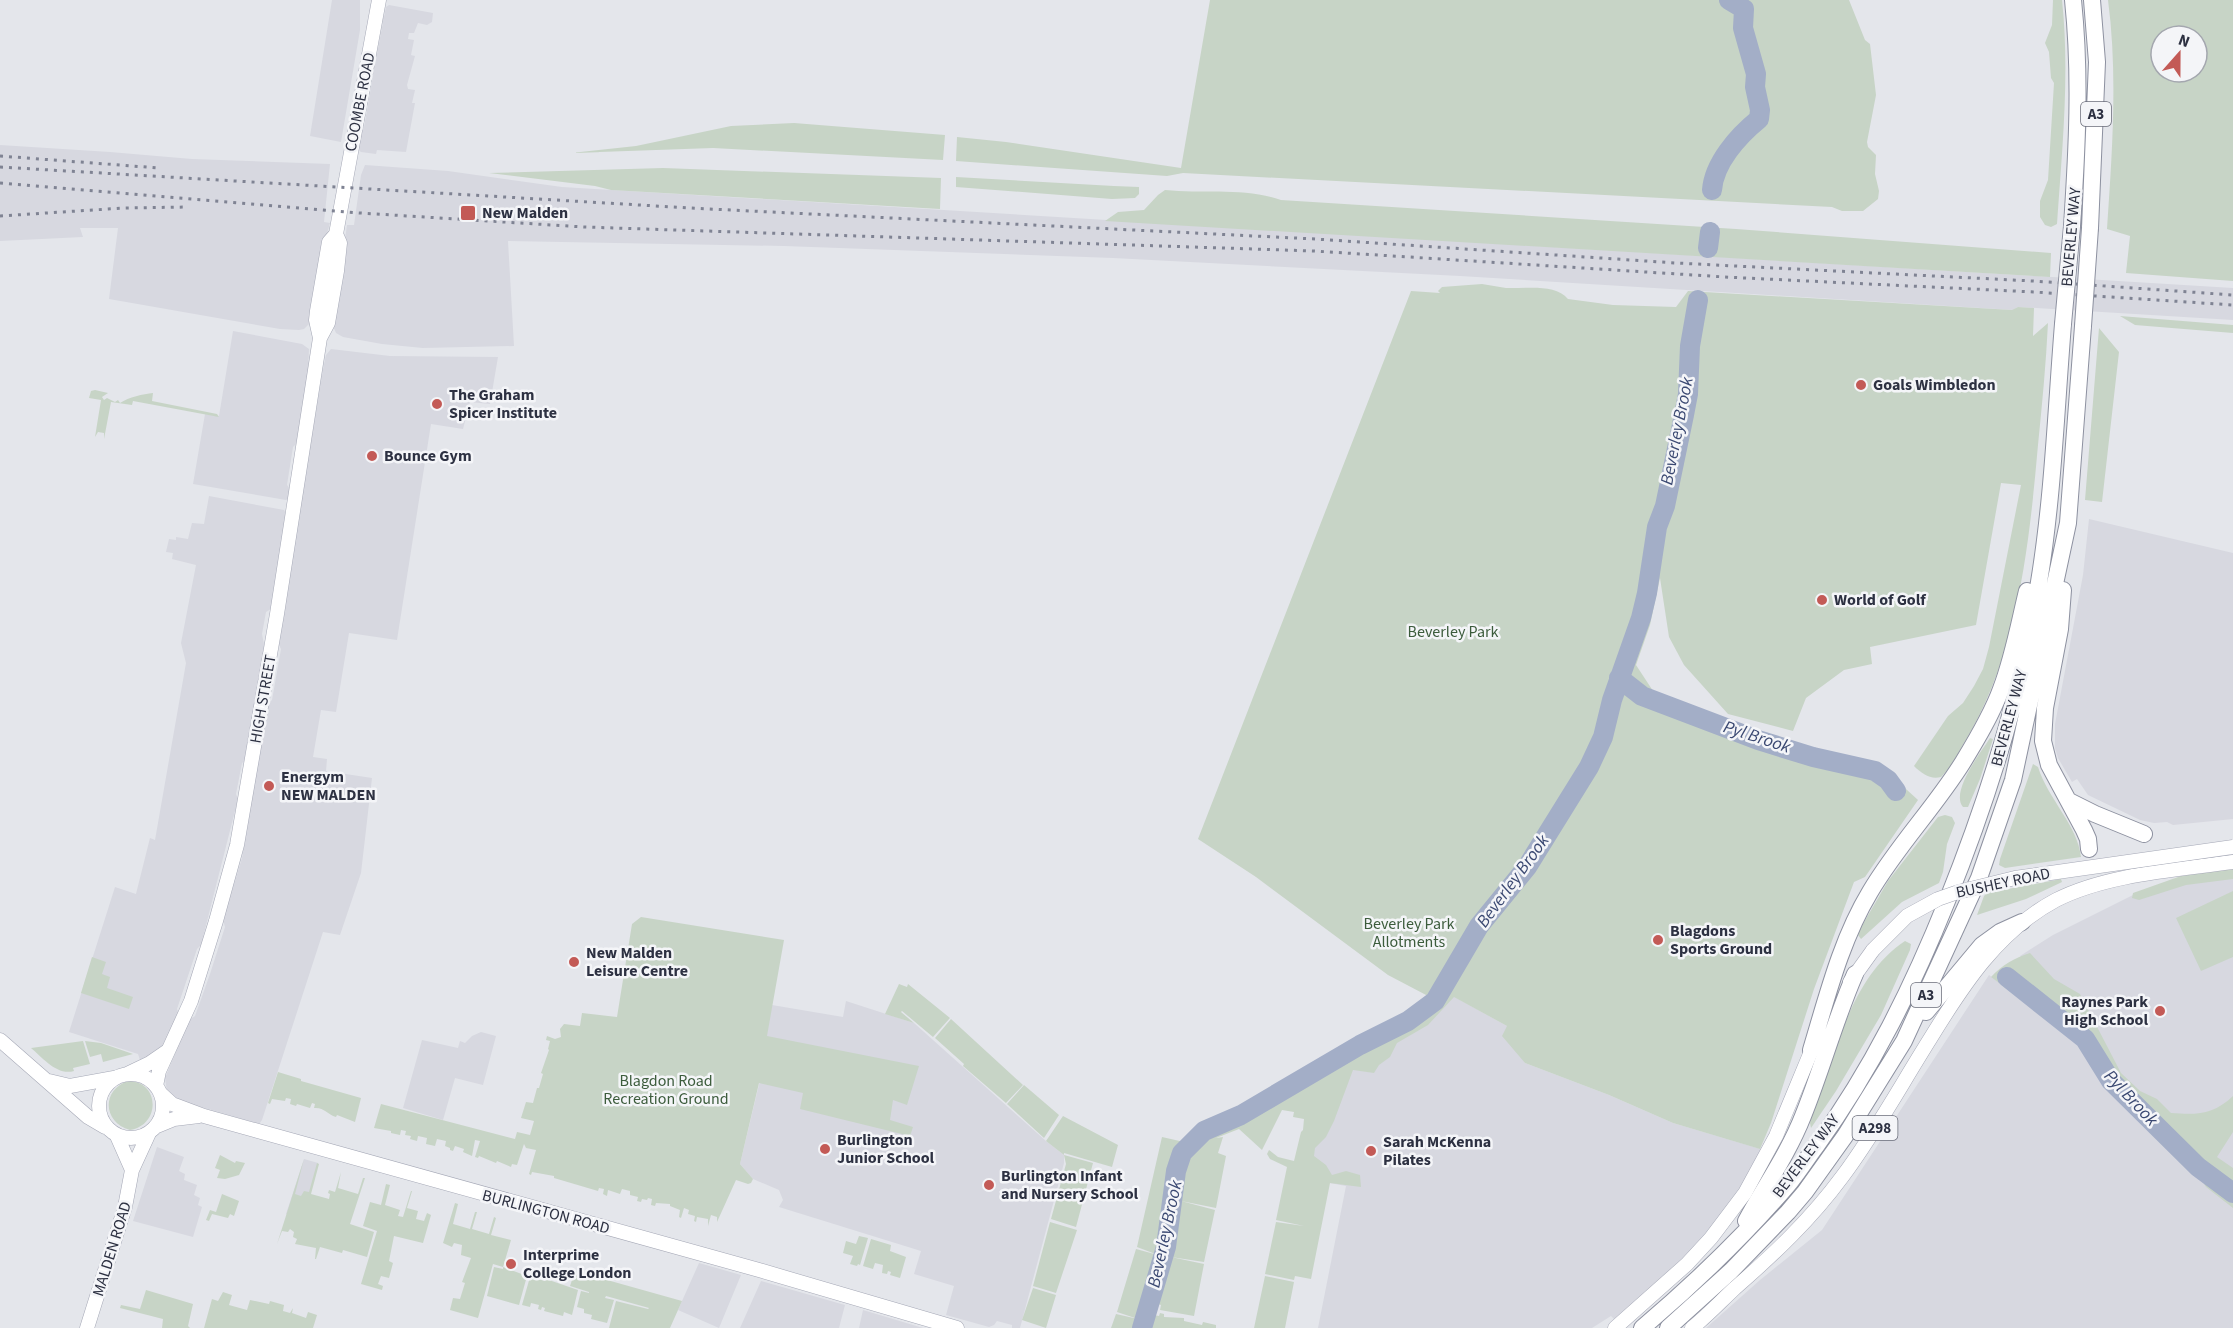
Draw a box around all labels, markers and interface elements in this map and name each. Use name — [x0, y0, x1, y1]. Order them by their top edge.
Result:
north arrow — [2149, 24, 2209, 84]
text: N — [2175, 29, 2193, 53]
street label: COOMBE ROAD — [340, 50, 380, 154]
road number: A3 — [2081, 102, 2111, 126]
street label: BEVERLEY WAY — [2056, 186, 2086, 287]
place label: New Malden — [482, 202, 568, 224]
marker: New Malden — [459, 204, 477, 222]
place label: Goals Wimbledon — [1873, 374, 1996, 396]
water label: Beverley Brook — [1654, 375, 1700, 487]
marker: Goals Wimbledon — [1854, 378, 1868, 392]
place label: The Graham Spicer Institute — [449, 384, 557, 424]
marker: The Graham Spicer Institute — [430, 397, 444, 411]
place label: Bounce Gym — [384, 445, 472, 467]
marker: Bounce Gym — [365, 449, 379, 463]
place label: World of Golf — [1834, 589, 1926, 611]
marker: World of Golf — [1815, 593, 1829, 607]
park label: Beverley Park — [1407, 621, 1499, 643]
street label: HIGH STREET — [244, 653, 282, 745]
street label: BEVERLEY WAY — [1986, 667, 2033, 769]
water label: Pyl Brook — [1720, 714, 1794, 760]
place label: Energym NEW MALDEN — [281, 766, 376, 806]
marker: Energym NEW MALDEN — [262, 779, 276, 793]
water label: Beverley Brook — [1471, 829, 1555, 933]
street label: BUSHEY ROAD — [1954, 862, 2052, 904]
park label: Beverley Park Allotments — [1363, 913, 1455, 953]
place label: Blagdons Sports Ground — [1670, 920, 1772, 960]
marker: Blagdons Sports Ground — [1651, 933, 1665, 947]
place label: New Malden Leisure Centre — [586, 942, 688, 982]
marker: New Malden Leisure Centre — [567, 955, 581, 969]
road number: A3 — [1911, 983, 1941, 1007]
place label: Raynes Park High School — [2061, 991, 2148, 1031]
marker: Raynes Park High School — [2153, 1004, 2167, 1018]
water label: Pyl Brook — [2098, 1064, 2164, 1132]
park label: Blagdon Road Recreation Ground — [603, 1070, 729, 1110]
street label: BEVERLEY WAY — [1767, 1109, 1845, 1202]
road number: A298 — [1852, 1116, 1898, 1140]
place label: Burlington Junior School — [837, 1129, 935, 1169]
place label: Sarah McKenna Pilates — [1383, 1131, 1491, 1171]
marker: Burlington Junior School — [818, 1142, 832, 1156]
marker: Sarah McKenna Pilates — [1364, 1144, 1378, 1158]
place label: Burlington Infant and Nursery School — [1001, 1165, 1139, 1205]
marker: Burlington Infant and Nursery School — [982, 1178, 996, 1192]
water label: Beverley Brook — [1141, 1178, 1189, 1290]
street label: BURLINGTON ROAD — [480, 1184, 612, 1240]
street label: MALDEN ROAD — [87, 1199, 137, 1299]
place label: Interprime College London — [523, 1244, 632, 1284]
marker: Interprime College London — [504, 1257, 518, 1271]

